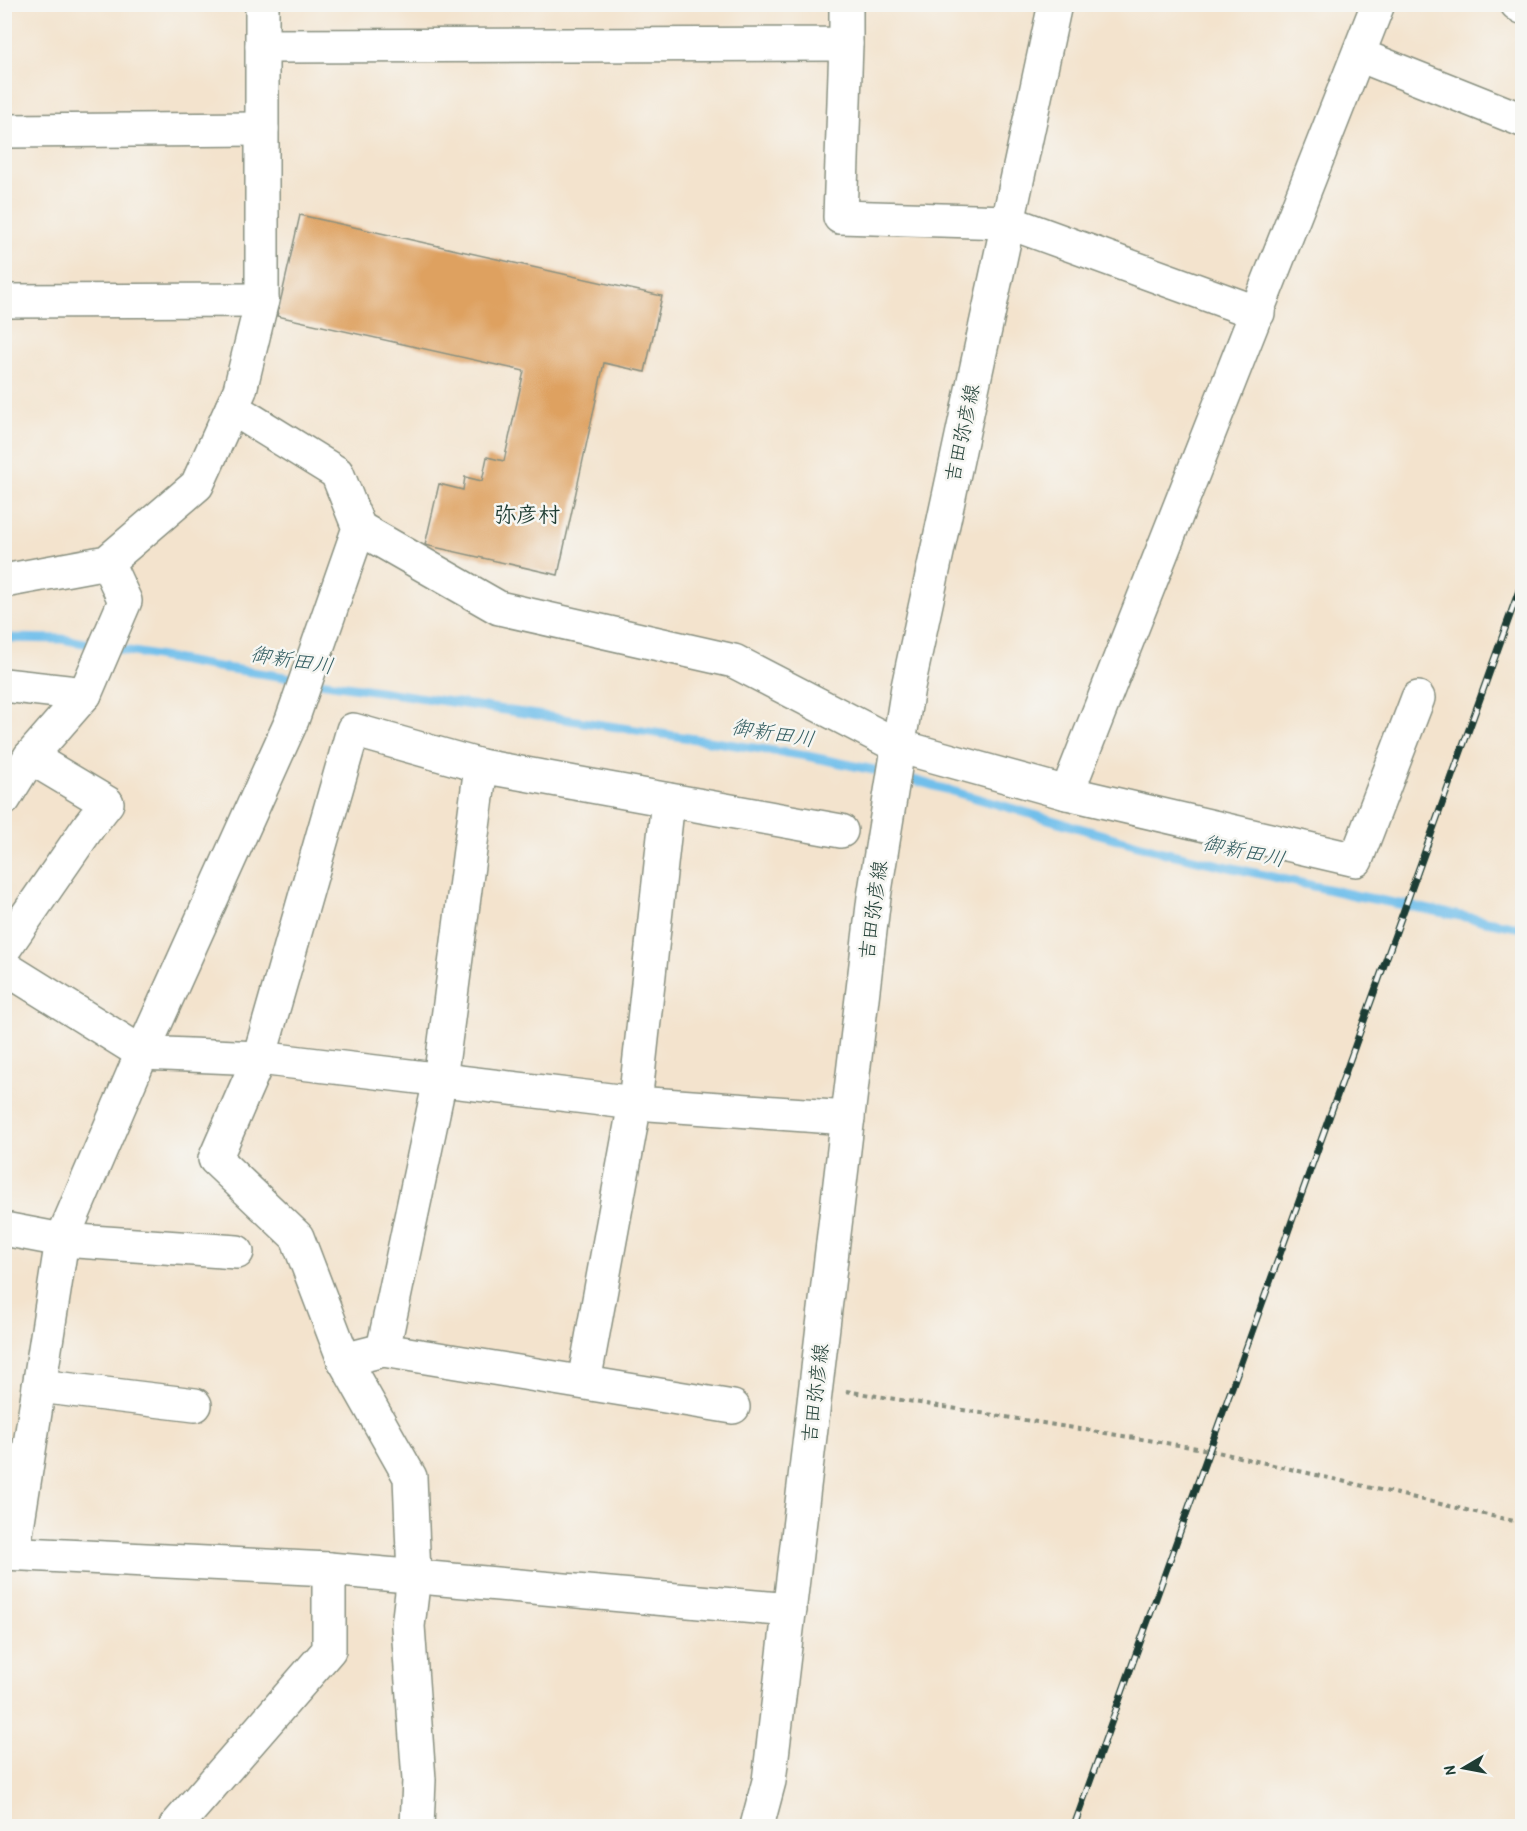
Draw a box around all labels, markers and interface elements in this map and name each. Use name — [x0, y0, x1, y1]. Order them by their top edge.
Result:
street label: 吉田弥彦線 — [938, 381, 985, 485]
district label: 弥彦村 — [494, 499, 560, 529]
water label: 御新田川 — [248, 639, 336, 680]
water label: 御新田川 — [729, 712, 817, 753]
water label: 御新田川 — [1200, 828, 1288, 873]
street label: 吉田弥彦線 — [852, 859, 893, 961]
street label: 吉田弥彦線 — [795, 1342, 834, 1444]
north arrow — [1434, 1738, 1494, 1798]
text: N — [1438, 1764, 1461, 1777]

